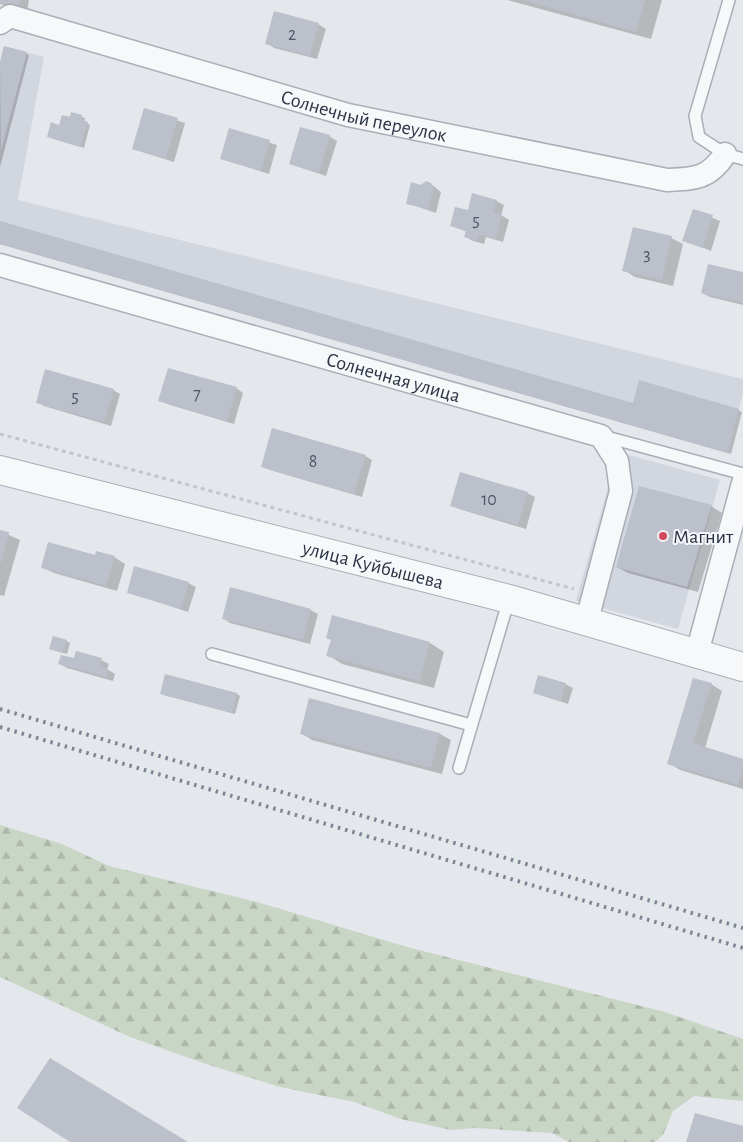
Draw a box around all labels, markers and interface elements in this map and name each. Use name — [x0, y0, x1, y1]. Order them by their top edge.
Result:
house number: 2 — [288, 26, 296, 44]
street label: Солнечный переулок — [278, 87, 448, 146]
house number: 5 — [472, 212, 480, 230]
house number: 3 — [643, 246, 651, 264]
street label: Солнечная улица — [324, 349, 462, 406]
house number: 7 — [193, 386, 201, 404]
house number: 5 — [71, 388, 79, 406]
house number: 8 — [309, 453, 317, 471]
house number: 10 — [481, 491, 497, 509]
place label: Магнит — [673, 527, 734, 547]
marker: Магнит — [657, 530, 669, 542]
street label: улица Куйбышева — [299, 538, 446, 593]

